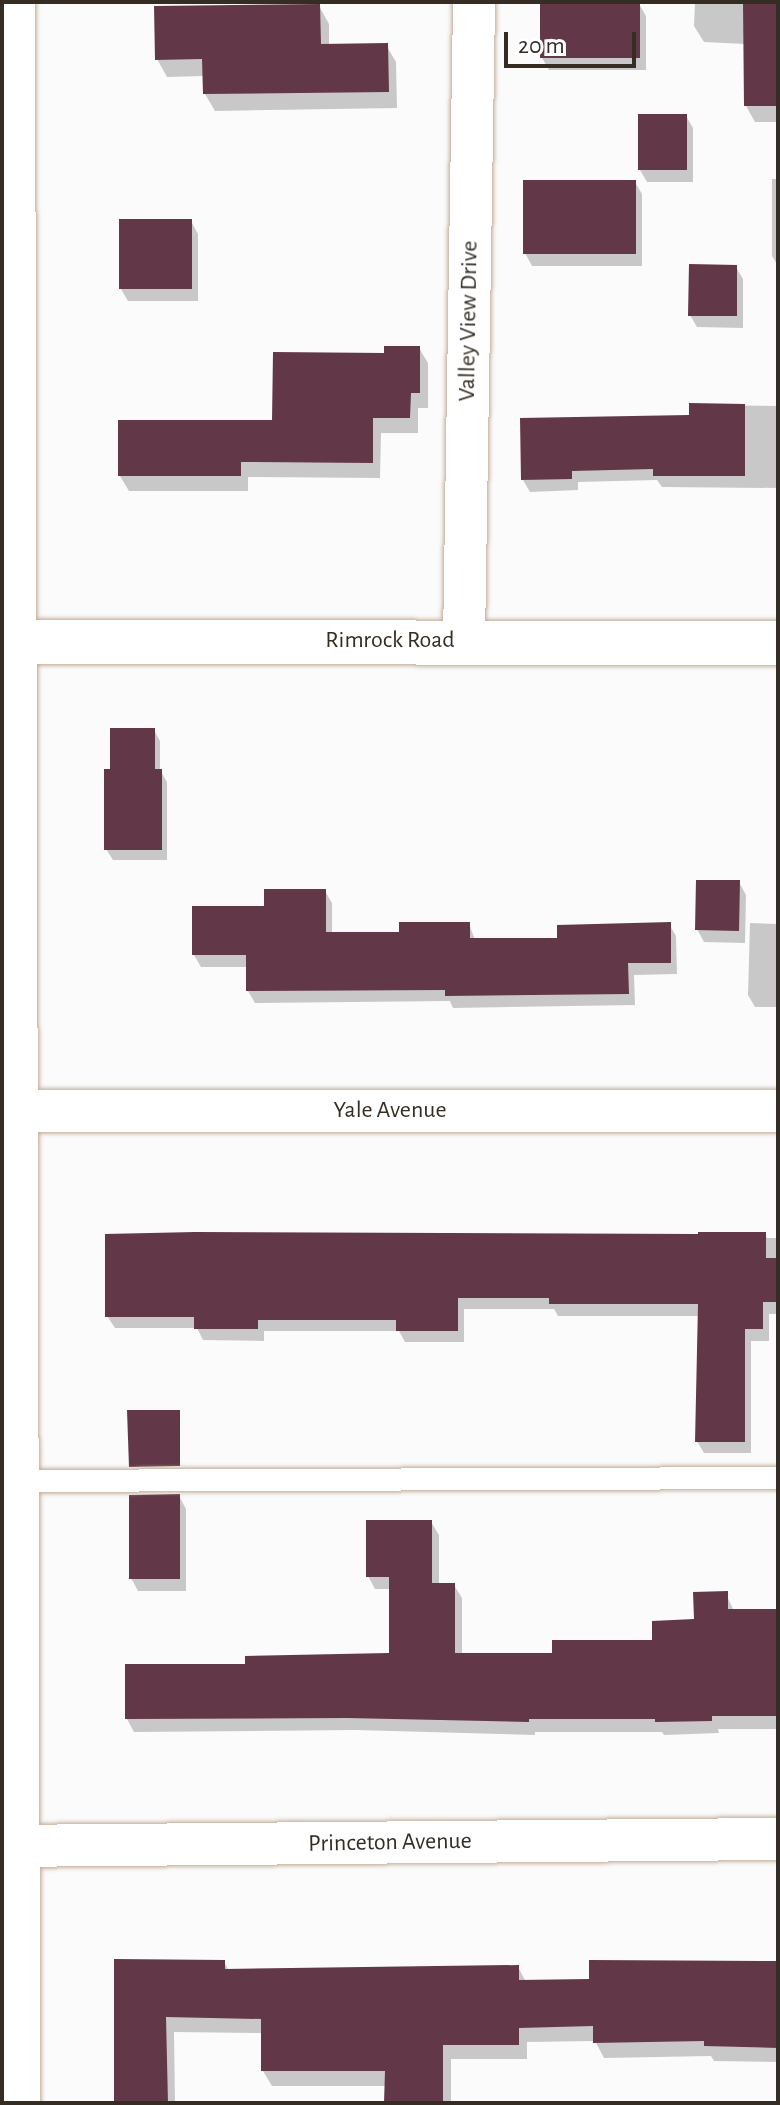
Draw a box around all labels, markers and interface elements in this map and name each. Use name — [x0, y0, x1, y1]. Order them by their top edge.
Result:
scale bar — [508, 16, 640, 66]
text: 20 m — [518, 34, 565, 58]
street label: Valley View Drive — [453, 240, 485, 402]
street label: Rimrock Road — [325, 627, 455, 655]
street label: Yale Avenue — [333, 1097, 447, 1125]
street label: Princeton Avenue — [308, 1827, 472, 1859]

